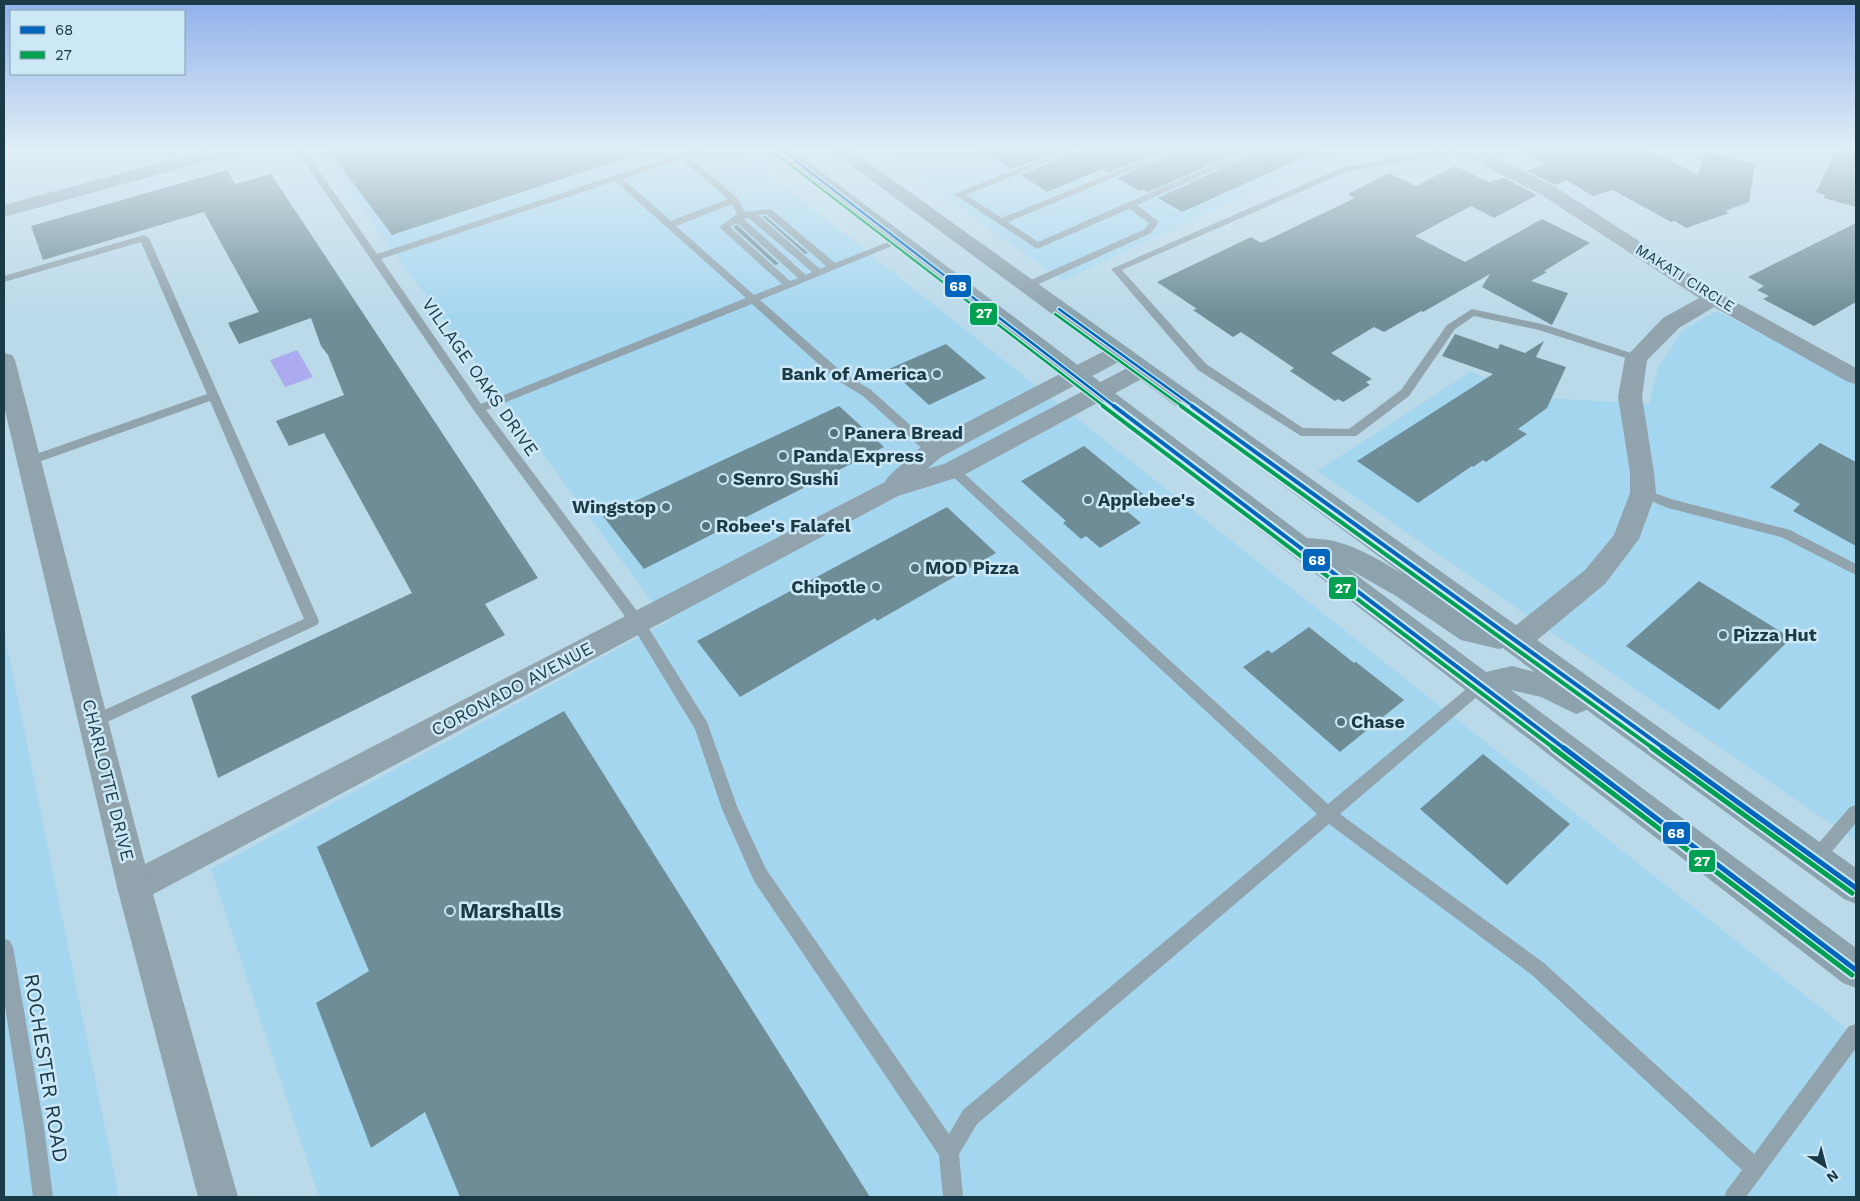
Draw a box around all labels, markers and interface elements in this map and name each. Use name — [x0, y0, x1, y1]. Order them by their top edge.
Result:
legend — [10, 10, 185, 75]
text: 68 — [55, 21, 73, 39]
text: 27 — [55, 46, 72, 64]
street label: MAKATI CIRCLE — [1632, 240, 1738, 316]
line badge: 68 — [944, 274, 972, 298]
text: 68 — [949, 278, 967, 294]
street label: VILLAGE OAKS DRIVE — [418, 294, 543, 460]
line badge: 27 — [969, 302, 998, 326]
text: 27 — [976, 305, 993, 321]
place label: Bank of America — [781, 363, 928, 384]
marker: Bank of America — [931, 368, 943, 380]
place label: Panera Bread — [844, 422, 963, 443]
marker: Panera Bread — [828, 427, 840, 439]
place label: Panda Express — [793, 445, 924, 466]
marker: Panda Express — [777, 450, 789, 462]
place label: Senro Sushi — [733, 468, 838, 489]
marker: Senro Sushi — [717, 473, 729, 485]
place label: Applebee's — [1098, 489, 1195, 510]
marker: Applebee's — [1082, 494, 1094, 506]
place label: Wingstop — [572, 496, 656, 517]
marker: Wingstop — [660, 501, 672, 513]
place label: Robee's Falafel — [716, 515, 851, 536]
marker: Robee's Falafel — [700, 520, 712, 532]
line badge: 68 — [1302, 548, 1331, 572]
text: 68 — [1308, 552, 1326, 568]
place label: MOD Pizza — [925, 557, 1020, 578]
marker: MOD Pizza — [909, 562, 921, 574]
place label: Chipotle — [791, 576, 866, 597]
line badge: 27 — [1328, 576, 1357, 600]
text: 27 — [1335, 580, 1352, 596]
marker: Chipotle — [870, 581, 882, 593]
place label: Pizza Hut — [1733, 624, 1817, 645]
marker: Pizza Hut — [1717, 629, 1729, 641]
street label: CORONADO AVENUE — [428, 637, 596, 740]
street label: CHARLOTTE DRIVE — [78, 697, 139, 863]
place label: Chase — [1351, 711, 1405, 732]
marker: Chase — [1335, 716, 1347, 728]
line badge: 68 — [1662, 821, 1691, 845]
text: 68 — [1667, 825, 1685, 841]
line badge: 27 — [1688, 849, 1716, 873]
text: 27 — [1694, 853, 1711, 869]
place label: Marshalls — [460, 898, 561, 923]
marker: Marshalls — [444, 905, 456, 917]
street label: ROCHESTER ROAD — [19, 972, 74, 1164]
north arrow — [1800, 1141, 1850, 1191]
text: N — [1824, 1167, 1842, 1186]

